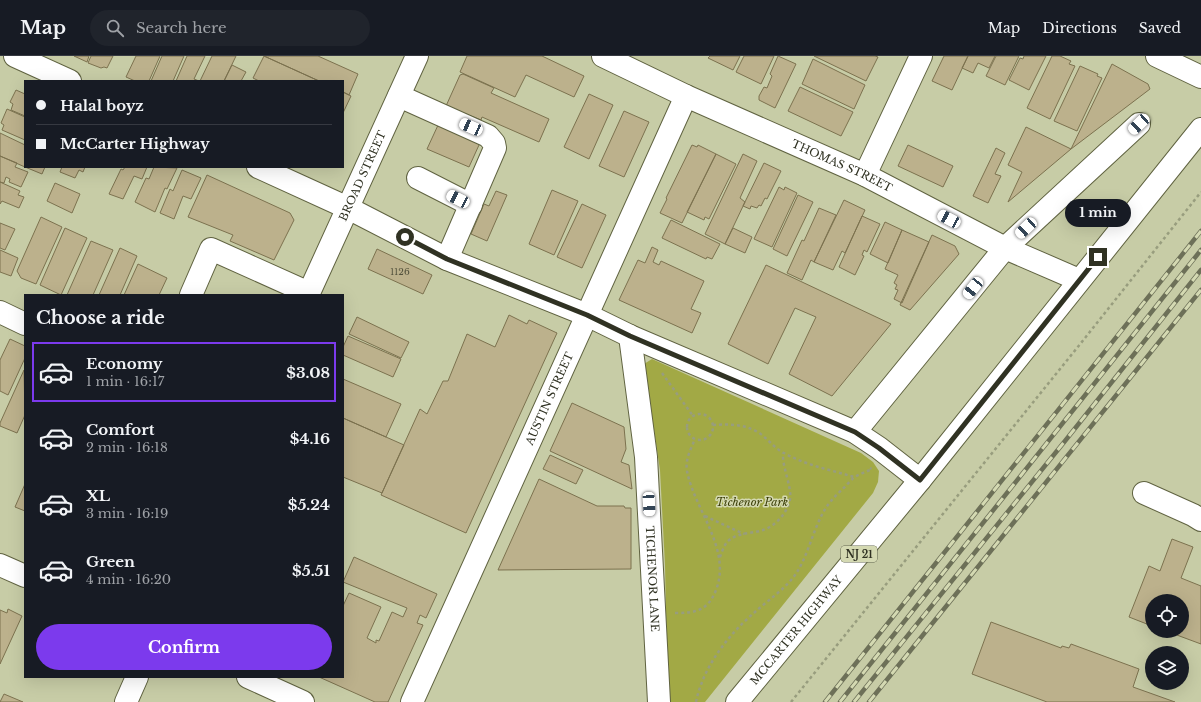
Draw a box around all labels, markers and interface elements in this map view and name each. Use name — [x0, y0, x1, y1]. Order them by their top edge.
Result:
search box — [90, 10, 370, 46]
text: Map — [20, 16, 66, 39]
icon: search — [104, 17, 126, 39]
text: Search here — [136, 18, 227, 37]
text: Map — [988, 19, 1020, 37]
text: Directions — [1042, 19, 1117, 37]
text: Saved — [1139, 19, 1181, 37]
text: Halal boyz — [60, 96, 144, 115]
car — [1126, 111, 1152, 137]
car — [458, 117, 484, 137]
street label: BROAD STREET — [336, 128, 389, 223]
text: McCarter Highway — [60, 134, 210, 153]
street label: THOMAS STREET — [789, 137, 895, 195]
car — [445, 188, 471, 210]
callout: 1 min — [1065, 199, 1131, 227]
text: 1 min — [1079, 204, 1117, 221]
car — [936, 208, 962, 230]
car — [1013, 215, 1039, 241]
route start — [396, 228, 414, 246]
route end — [1089, 248, 1107, 266]
house number: 1126 — [390, 266, 410, 277]
car — [961, 275, 985, 301]
text: Choose a ride — [36, 307, 165, 329]
street label: AUSTIN STREET — [522, 350, 576, 448]
icon: car — [38, 354, 74, 390]
text: Economy — [86, 354, 163, 373]
text: $3.08 — [286, 363, 330, 382]
text: 1 min · 16:17 — [86, 373, 164, 390]
icon: car — [38, 420, 74, 456]
text: Comfort — [86, 420, 154, 439]
text: $4.16 — [290, 429, 330, 448]
text: 2 min · 16:18 — [86, 439, 168, 456]
icon: car — [38, 486, 74, 522]
text: XL — [86, 486, 110, 505]
car — [642, 492, 656, 516]
text: $5.24 — [288, 495, 330, 514]
park label: Tichenor Park — [716, 495, 789, 509]
text: 3 min · 16:19 — [86, 505, 168, 522]
street label: TICHENOR LANE — [643, 525, 662, 632]
road number: NJ 21 — [841, 546, 877, 562]
icon: car — [38, 552, 74, 588]
text: Green — [86, 552, 135, 571]
text: $5.51 — [292, 561, 330, 580]
text: 4 min · 16:20 — [86, 571, 171, 588]
street label: MCCARTER HIGHWAY — [747, 572, 846, 688]
map controls — [1145, 594, 1189, 690]
button: locate — [1145, 594, 1189, 638]
button: Confirm — [36, 624, 332, 670]
button: layers — [1145, 646, 1189, 690]

